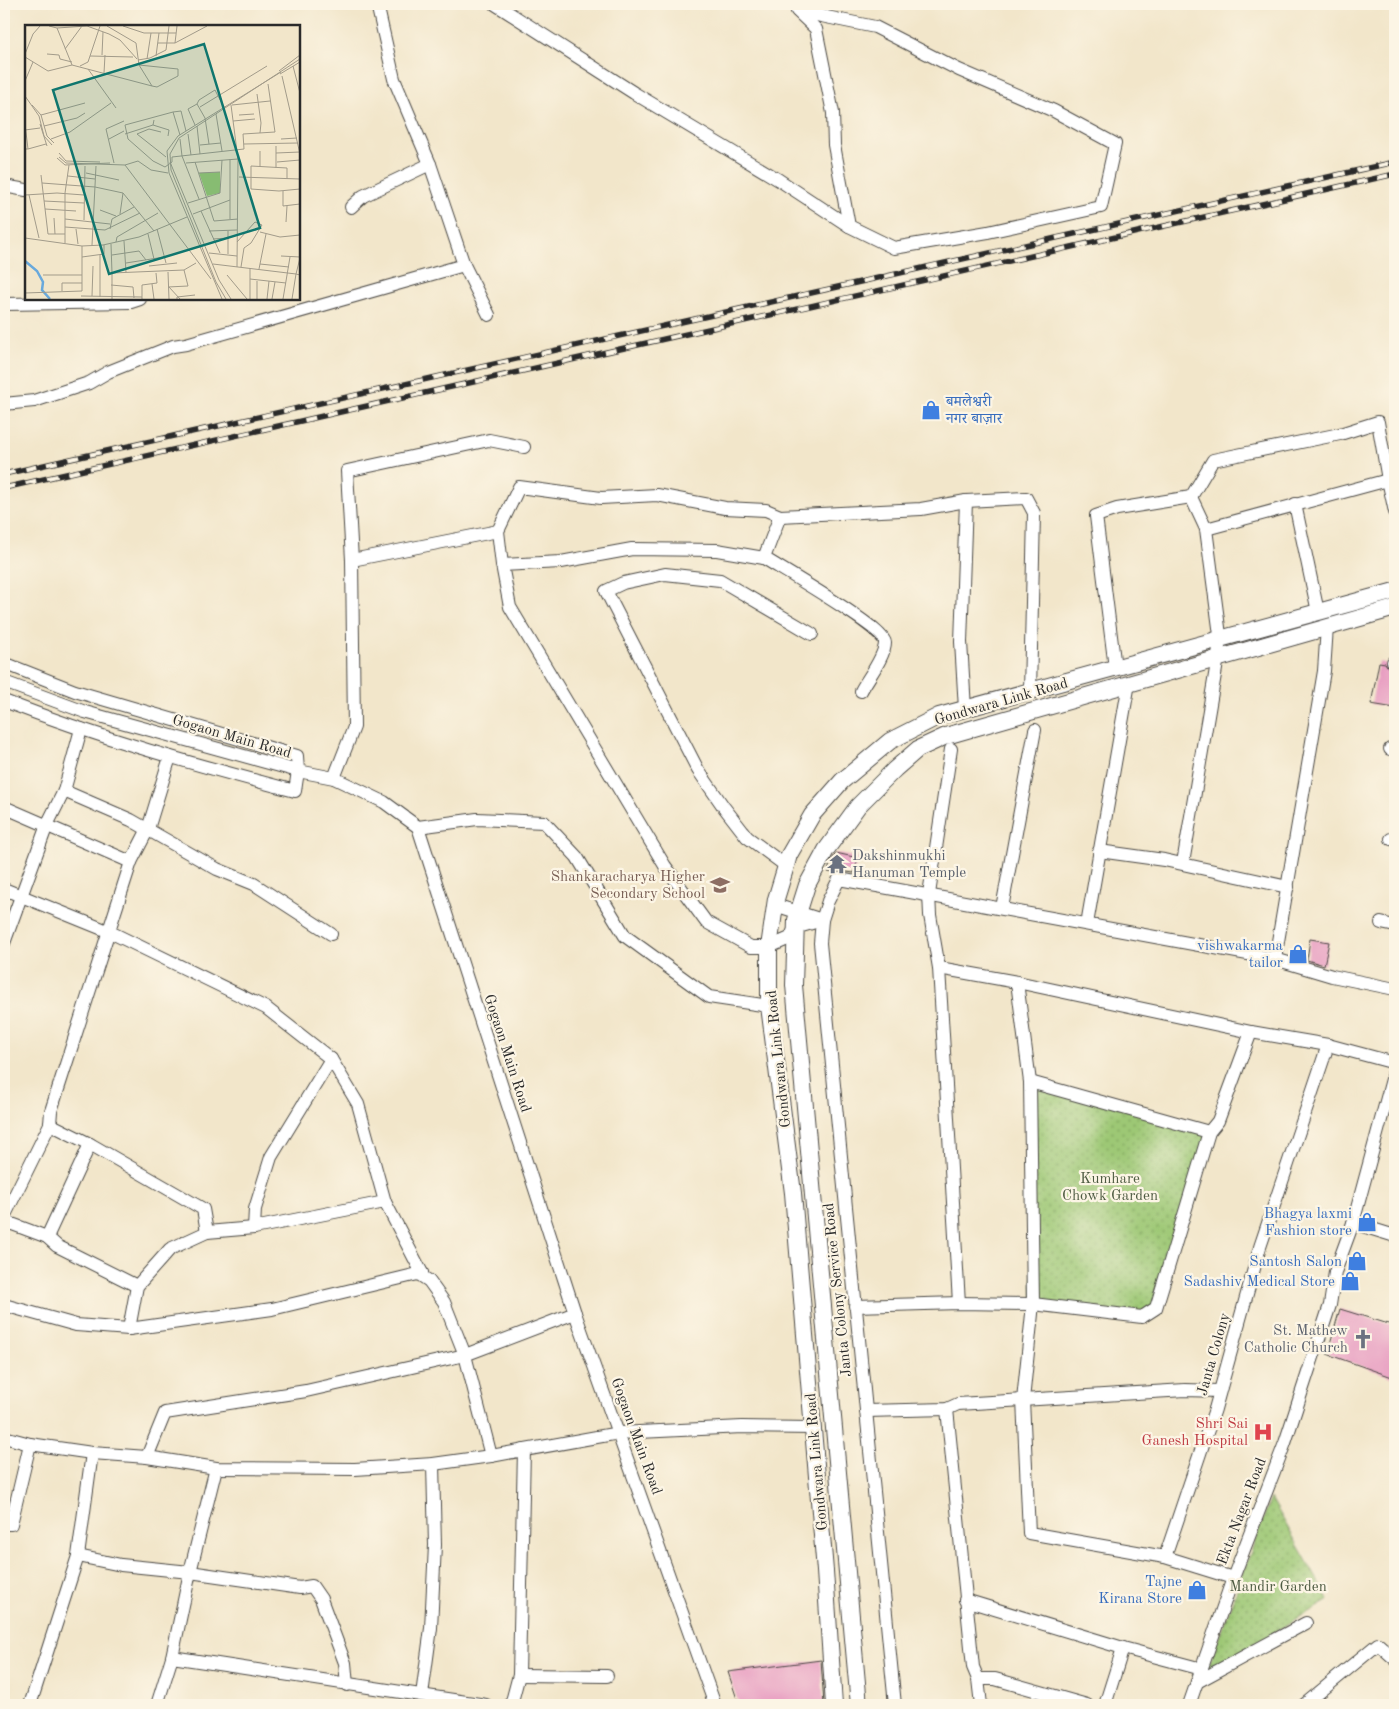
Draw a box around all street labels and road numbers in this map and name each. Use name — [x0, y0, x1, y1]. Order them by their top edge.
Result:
street label: Gondwara Link Road — [933, 676, 1070, 729]
street label: Gogaon Main Road — [170, 713, 293, 762]
street label: Gondwara Link Road — [765, 989, 794, 1128]
street label: Gogaon Main Road — [480, 993, 533, 1115]
street label: Janta Colony Service Road — [822, 1202, 855, 1378]
street label: Janta Colony — [1195, 1311, 1233, 1398]
street label: Gogaon Main Road — [607, 1376, 664, 1497]
street label: Gondwara Link Road — [804, 1392, 831, 1531]
street label: Ekta Nagar Road — [1215, 1456, 1270, 1567]

